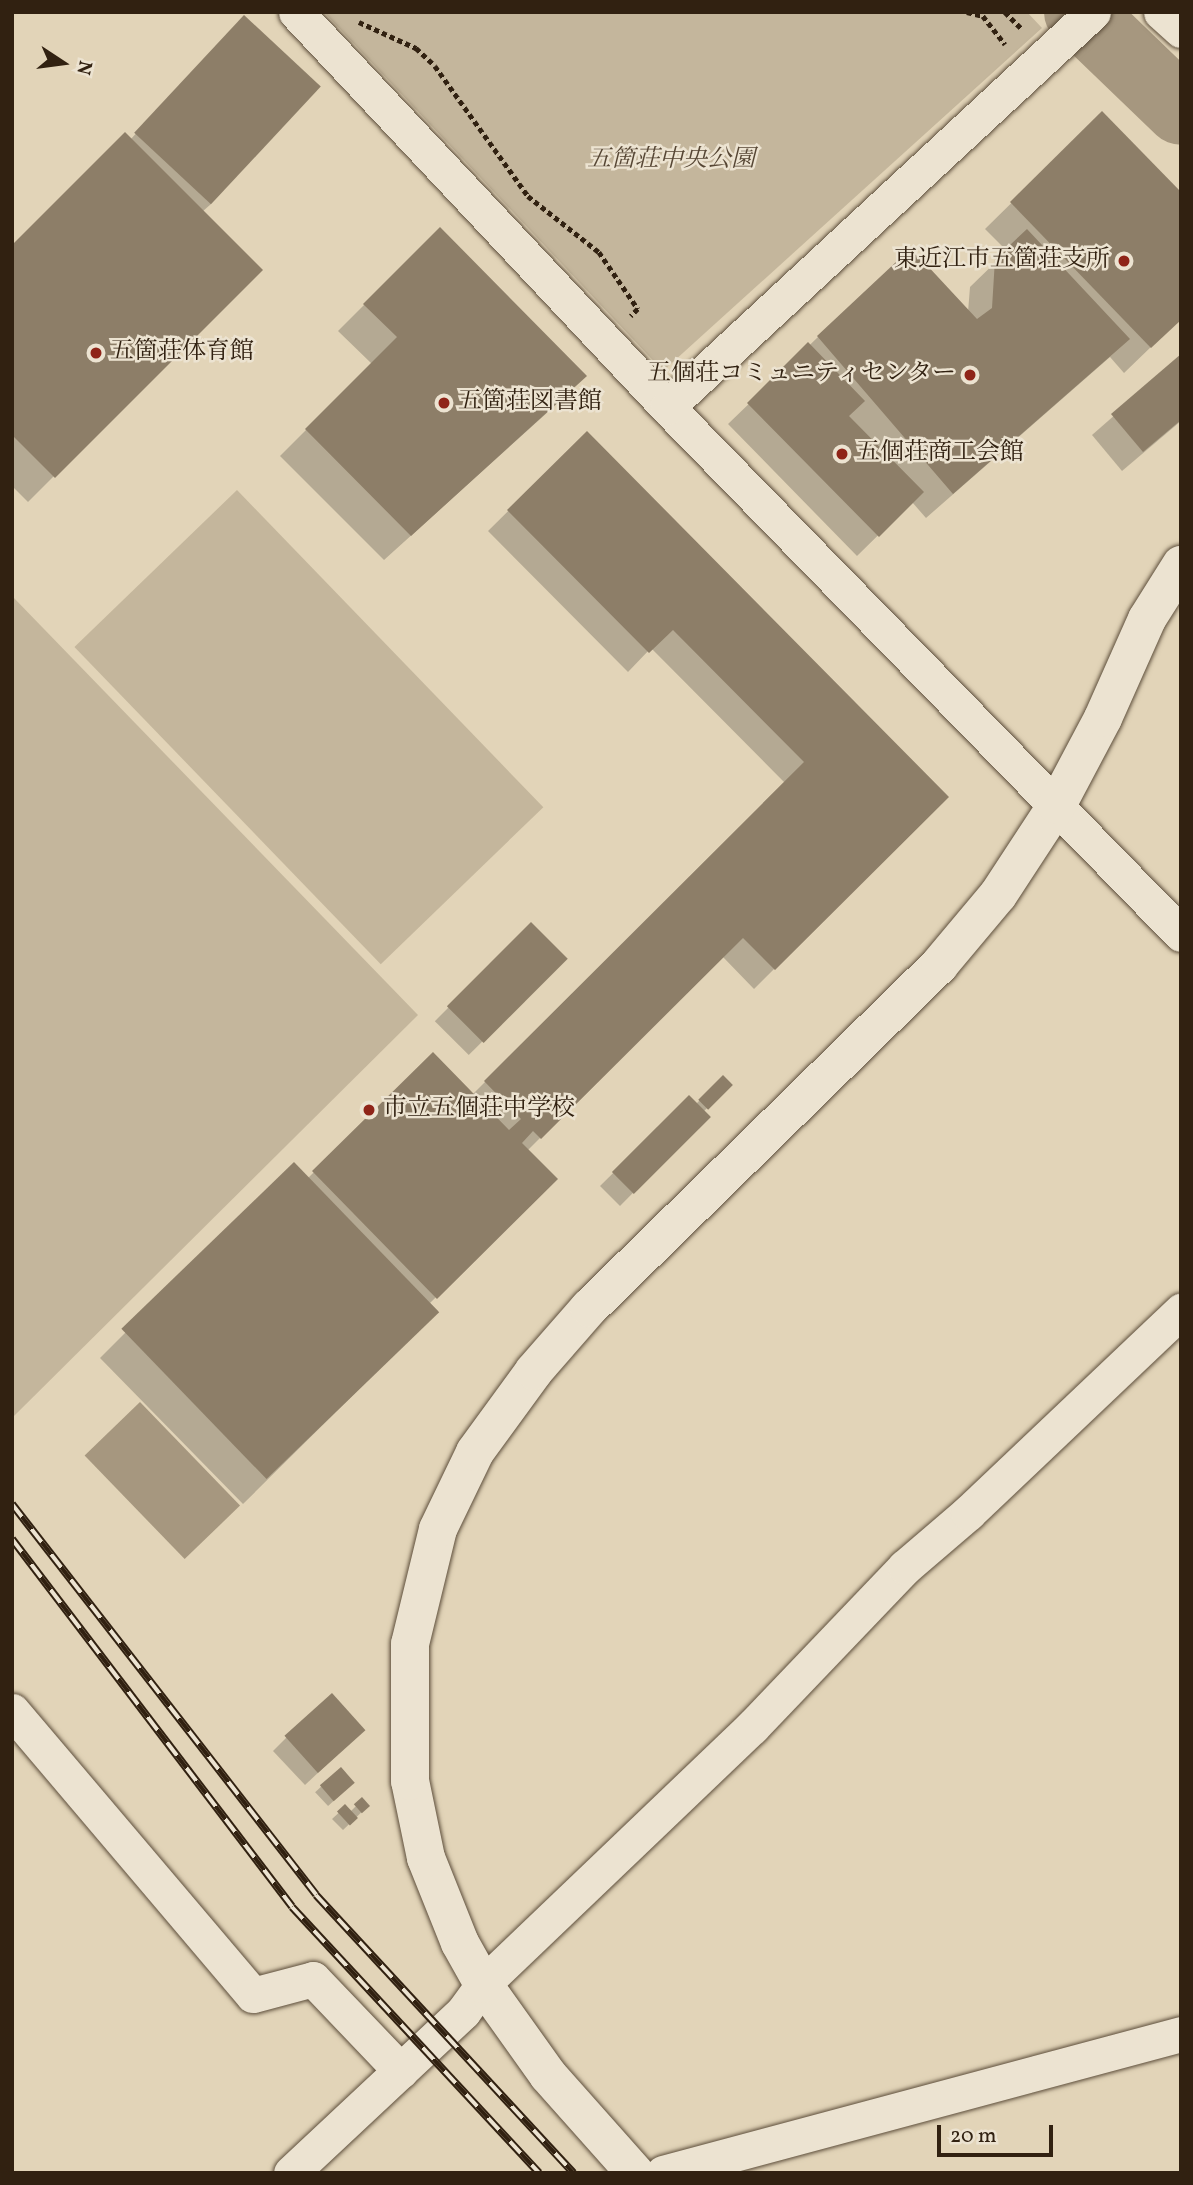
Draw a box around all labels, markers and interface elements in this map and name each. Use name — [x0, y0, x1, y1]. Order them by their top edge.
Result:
north arrow — [28, 28, 98, 98]
text: N — [69, 58, 98, 77]
park label: 五箇荘中央公園 — [587, 147, 755, 175]
place label: 東近江市五箇荘支所 — [894, 247, 1110, 275]
marker: 東近江市五箇荘支所 — [1116, 253, 1132, 269]
place label: 五箇荘体育館 — [110, 339, 254, 367]
marker: 五箇荘体育館 — [88, 345, 104, 361]
place label: 五個荘コミュニティセンター — [644, 361, 956, 389]
marker: 五個荘コミュニティセンター — [962, 367, 978, 383]
place label: 五箇荘図書館 — [458, 389, 602, 417]
marker: 五箇荘図書館 — [436, 395, 452, 411]
place label: 五個荘商工会館 — [856, 440, 1024, 468]
marker: 五個荘商工会館 — [834, 446, 850, 462]
place label: 市立五個荘中学校 — [383, 1096, 575, 1124]
marker: 市立五個荘中学校 — [361, 1102, 377, 1118]
scale bar — [941, 2112, 1056, 2156]
text: 20 m — [950, 2122, 996, 2151]

